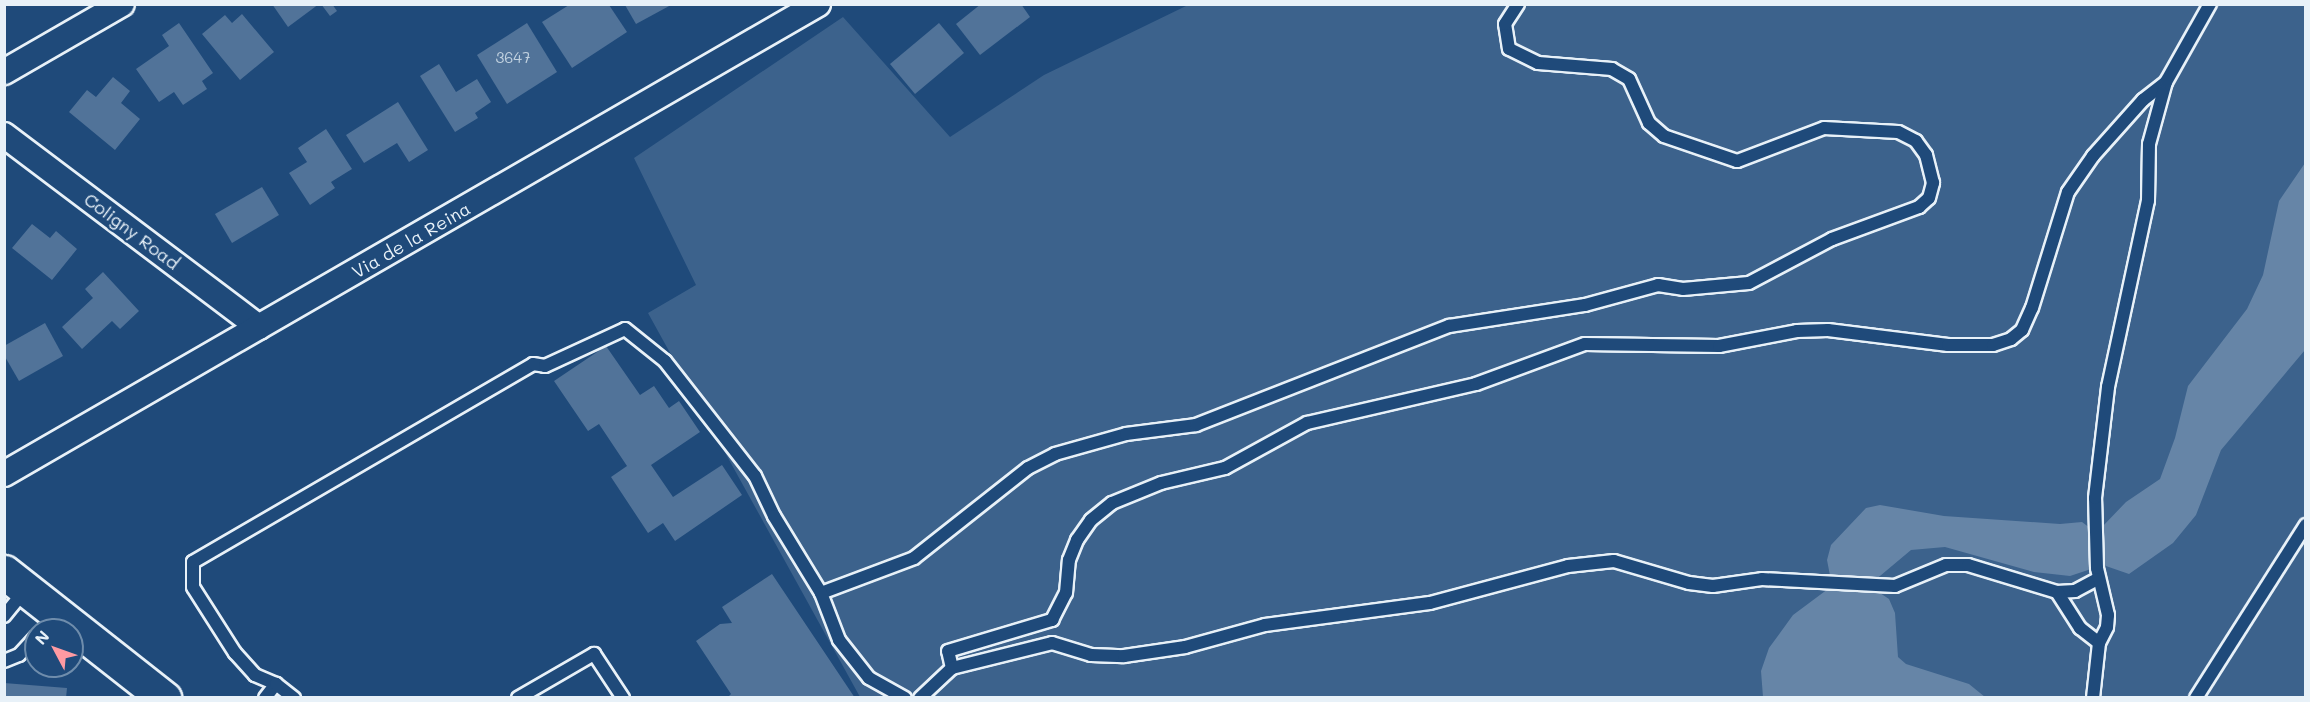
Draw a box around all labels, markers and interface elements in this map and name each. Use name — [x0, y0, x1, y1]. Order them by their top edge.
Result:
house number: 3647 — [496, 49, 530, 67]
street label: Coligny Road — [80, 188, 184, 274]
street label: Via de la Reina — [348, 197, 474, 283]
north arrow — [24, 618, 84, 678]
text: N — [30, 626, 53, 649]

